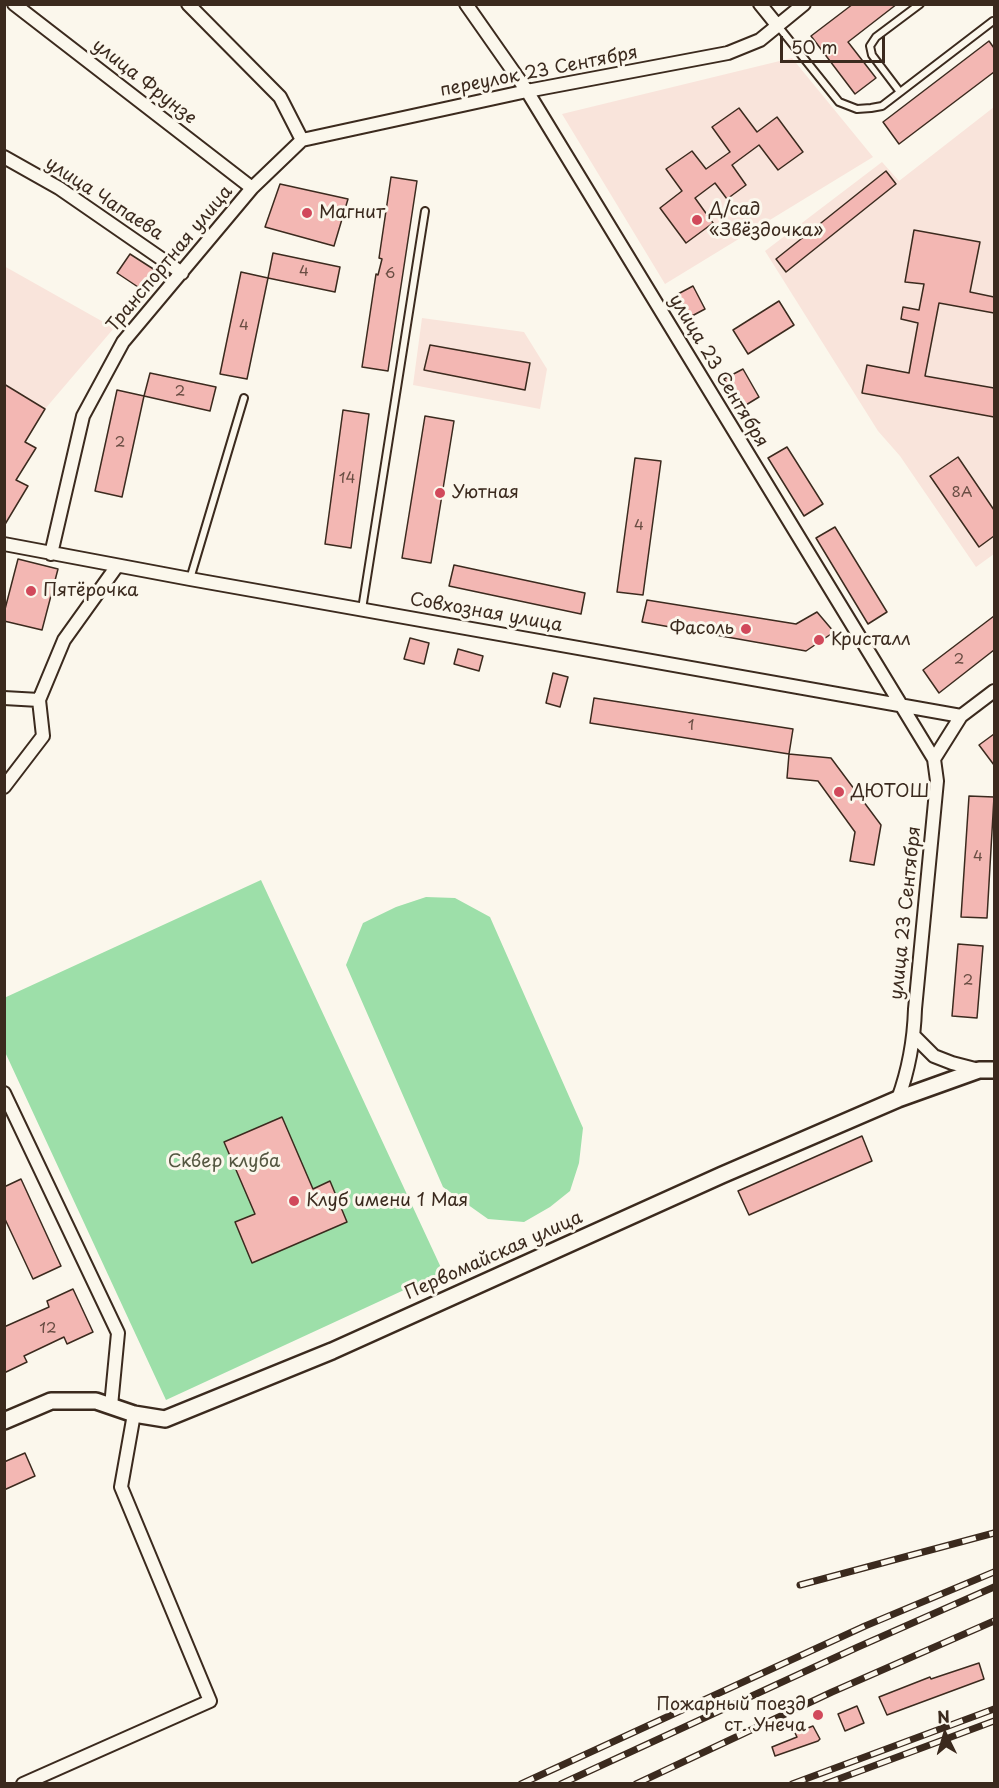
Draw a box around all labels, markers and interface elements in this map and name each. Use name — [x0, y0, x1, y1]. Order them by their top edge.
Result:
scale bar — [783, 24, 888, 62]
text: 50 m — [791, 33, 838, 60]
street label: улица Фрунзе — [88, 35, 200, 129]
street label: переулок 23 Сентября — [438, 42, 640, 102]
street label: улица Чапаева — [41, 153, 167, 245]
street label: Транспортная улица — [103, 182, 237, 336]
place label: Д/сад «Звёздочка» — [709, 199, 823, 242]
place label: Магнит — [319, 202, 385, 224]
marker: Магнит — [300, 206, 314, 220]
marker: Д/сад «Звёздочка» — [690, 213, 704, 227]
house number: 4 — [299, 263, 309, 281]
house number: 6 — [385, 265, 395, 283]
street label: улица 23 Сентября — [664, 291, 772, 451]
house number: 4 — [239, 317, 249, 335]
house number: 2 — [175, 383, 185, 401]
house number: 2 — [115, 434, 125, 452]
house number: 14 — [339, 470, 355, 488]
place label: Уютная — [452, 482, 519, 504]
house number: 8А — [952, 484, 972, 502]
marker: Уютная — [433, 486, 447, 500]
house number: 4 — [634, 517, 644, 535]
place label: Пятёрочка — [43, 580, 138, 602]
marker: Пятёрочка — [24, 584, 38, 598]
street label: Совхозная улица — [408, 589, 564, 637]
place label: Фасоль — [670, 618, 734, 640]
marker: Фасоль — [739, 622, 753, 636]
place label: Кристалл — [831, 629, 911, 651]
marker: Кристалл — [812, 633, 826, 647]
house number: 2 — [954, 651, 964, 669]
house number: 1 — [688, 717, 694, 735]
place label: ДЮТОШ — [851, 781, 930, 803]
marker: ДЮТОШ — [832, 785, 846, 799]
street label: улица 23 Сентября — [886, 825, 926, 1001]
house number: 4 — [973, 848, 983, 866]
house number: 2 — [963, 972, 973, 990]
park label: Сквер клуба — [168, 1151, 280, 1173]
place label: Клуб имени 1 Мая — [306, 1190, 468, 1212]
marker: Клуб имени 1 Мая — [287, 1194, 301, 1208]
street label: Первомайская улица — [402, 1207, 586, 1305]
house number: 12 — [39, 1320, 57, 1338]
place label: Пожарный поезд ст. Унеча — [656, 1694, 806, 1736]
north arrow — [915, 1704, 975, 1764]
text: N — [936, 1704, 951, 1729]
marker: Пожарный поезд ст. Унеча — [811, 1708, 825, 1722]

